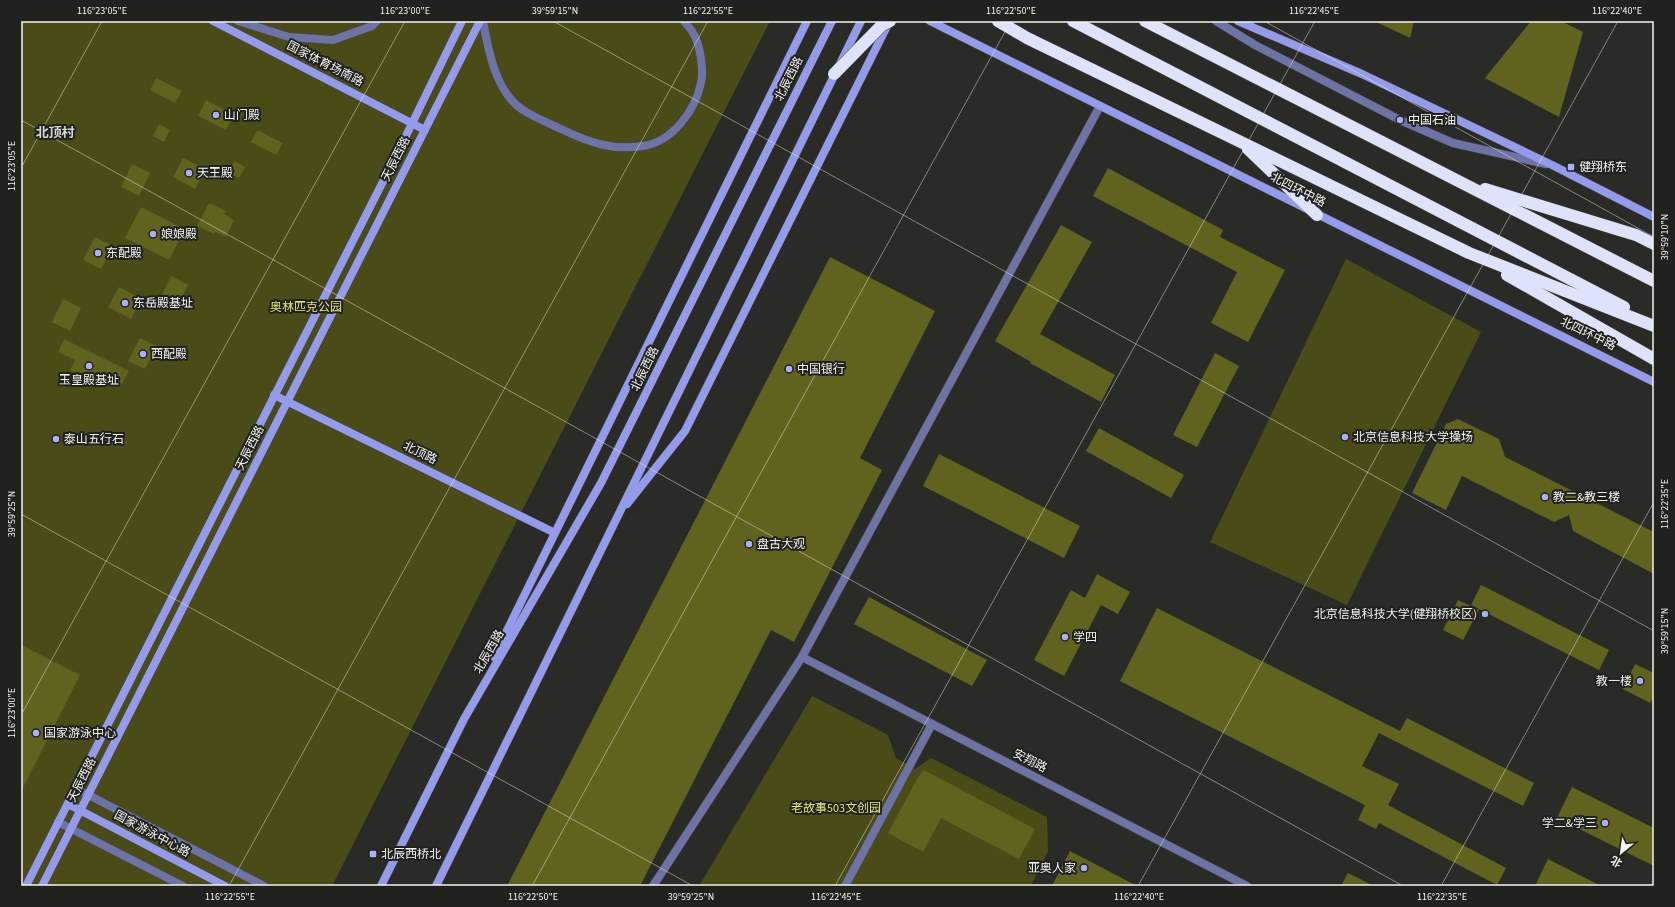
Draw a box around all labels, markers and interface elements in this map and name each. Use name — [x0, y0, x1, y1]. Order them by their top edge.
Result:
text: 116°23'05"E — [77, 4, 127, 18]
text: 116°23'00"E — [380, 4, 430, 18]
text: 39°59'15"N — [532, 4, 578, 18]
text: 116°22'55"E — [683, 4, 733, 18]
text: 116°22'50"E — [986, 4, 1036, 18]
text: 116°22'45"E — [1289, 4, 1339, 18]
text: 116°22'40"E — [1592, 4, 1642, 18]
street label: 国家体育场南路 — [284, 37, 366, 91]
street label: 北辰西路 — [771, 54, 807, 104]
place label: 山门殿 — [224, 107, 260, 124]
marker: 山门殿 — [211, 110, 221, 120]
place label: 中国石油 — [1408, 112, 1456, 129]
marker: 中国石油 — [1395, 115, 1405, 125]
district label: 北顶村 — [35, 124, 75, 142]
street label: 天辰西路 — [378, 134, 414, 184]
text: 116°23'05"E — [5, 141, 19, 191]
place label: 健翔桥东 — [1579, 159, 1627, 176]
marker: 健翔桥东 — [1566, 162, 1576, 172]
place label: 天王殿 — [197, 165, 233, 182]
marker: 天王殿 — [184, 168, 194, 178]
street label: 北四环中路 — [1267, 169, 1329, 211]
text: 39°59'10"N — [1658, 214, 1672, 260]
place label: 娘娘殿 — [161, 226, 197, 243]
marker: 娘娘殿 — [148, 229, 158, 239]
place label: 东配殿 — [106, 245, 142, 262]
marker: 东配殿 — [93, 248, 103, 258]
place label: 东岳殿基址 — [133, 295, 193, 312]
marker: 东岳殿基址 — [120, 298, 130, 308]
park label: 奥林匹克公园 — [270, 299, 342, 316]
street label: 北四环中路 — [1557, 313, 1619, 355]
street label: 北辰西路 — [627, 344, 663, 394]
place label: 西配殿 — [151, 346, 187, 363]
marker: 西配殿 — [138, 349, 148, 359]
marker: 玉皇殿基址 — [84, 361, 94, 371]
place label: 中国银行 — [797, 361, 845, 378]
marker: 中国银行 — [784, 364, 794, 374]
place label: 玉皇殿基址 — [59, 372, 119, 389]
street label: 天辰西路 — [232, 423, 268, 473]
place label: 北京信息科技大学操场 — [1353, 429, 1473, 446]
place label: 泰山五行石 — [64, 431, 124, 448]
marker: 北京信息科技大学操场 — [1340, 432, 1350, 442]
marker: 泰山五行石 — [51, 434, 61, 444]
street label: 北顶路 — [400, 437, 440, 469]
text: 116°22'35"E — [1658, 479, 1672, 529]
place label: 教二&教三楼 — [1553, 489, 1620, 506]
text: 39°59'25"N — [5, 491, 19, 537]
marker: 教二&教三楼 — [1540, 492, 1550, 502]
place label: 盘古大观 — [757, 536, 805, 553]
marker: 盘古大观 — [744, 539, 754, 549]
place label: 北京信息科技大学(健翔桥校区) — [1314, 606, 1477, 623]
text: 39°59'15"N — [1658, 608, 1672, 654]
marker: 北京信息科技大学(健翔桥校区) — [1480, 609, 1490, 619]
street label: 北辰西路 — [470, 627, 508, 677]
place label: 学四 — [1073, 629, 1097, 646]
marker: 学四 — [1060, 632, 1070, 642]
place label: 教一楼 — [1596, 673, 1632, 690]
marker: 教一楼 — [1635, 676, 1645, 686]
text: 116°23'00"E — [5, 688, 19, 738]
place label: 国家游泳中心 — [44, 725, 116, 742]
marker: 国家游泳中心 — [31, 728, 41, 738]
street label: 安翔路 — [1010, 745, 1050, 777]
street label: 天辰西路 — [64, 755, 100, 805]
park label: 老故事503文创园 — [791, 800, 881, 817]
street label: 国家游泳中心路 — [111, 807, 193, 861]
place label: 学二&学三 — [1542, 815, 1597, 832]
marker: 学二&学三 — [1600, 818, 1610, 828]
north arrow — [1601, 833, 1641, 873]
place label: 北辰西桥北 — [381, 846, 441, 863]
marker: 北辰西桥北 — [368, 849, 378, 859]
text: 北 — [1608, 852, 1625, 871]
place label: 亚奥人家 — [1028, 860, 1076, 877]
marker: 亚奥人家 — [1079, 863, 1089, 873]
text: 116°22'55"E — [205, 890, 255, 904]
text: 116°22'50"E — [508, 890, 558, 904]
text: 39°59'25"N — [668, 890, 714, 904]
text: 116°22'45"E — [811, 890, 861, 904]
text: 116°22'40"E — [1114, 890, 1164, 904]
text: 116°22'35"E — [1417, 890, 1467, 904]

